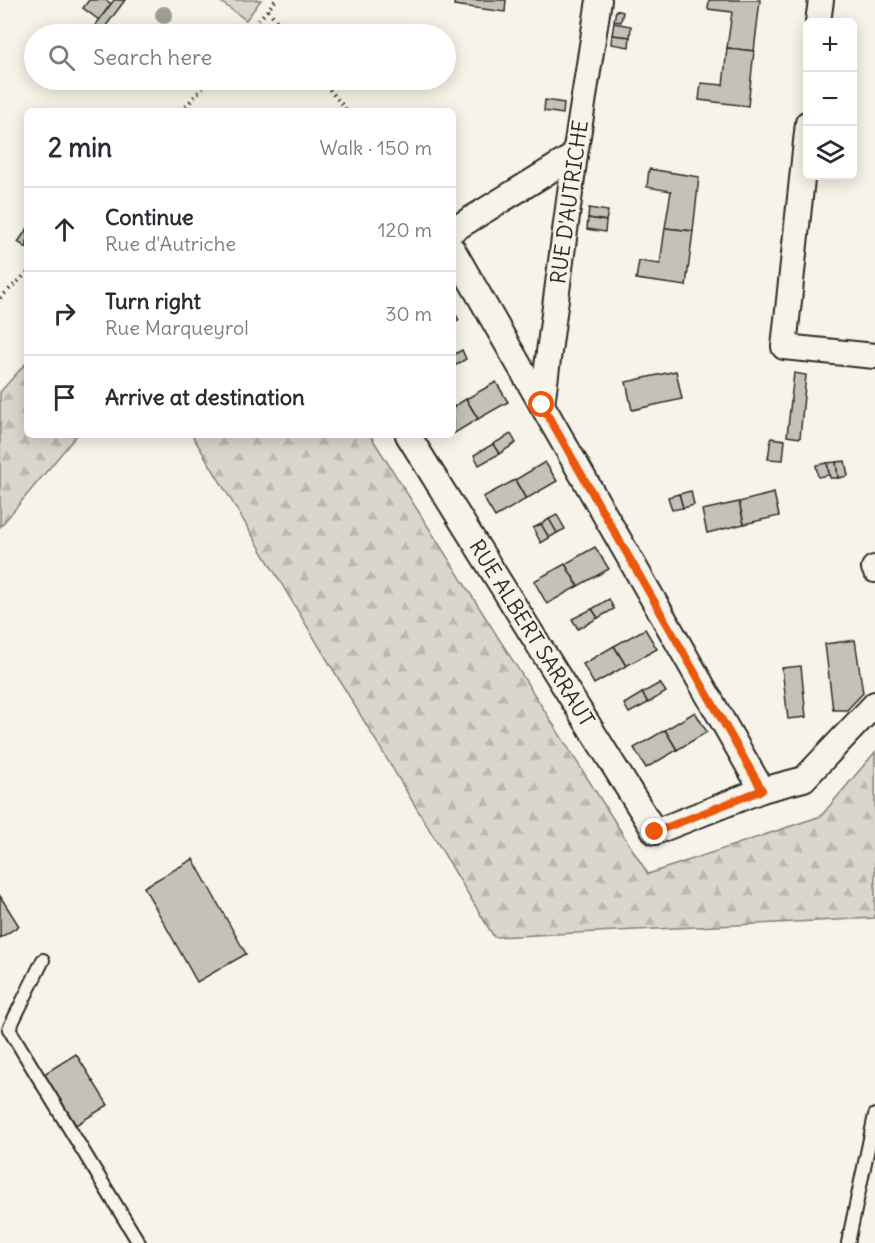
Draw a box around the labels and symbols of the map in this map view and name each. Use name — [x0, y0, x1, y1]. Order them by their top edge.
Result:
street label: RUE D'AUTRICHE — [544, 118, 594, 286]
route start — [528, 391, 554, 417]
street label: RUE ALBERT SARRAUT — [463, 534, 601, 732]
route end — [641, 818, 667, 844]

